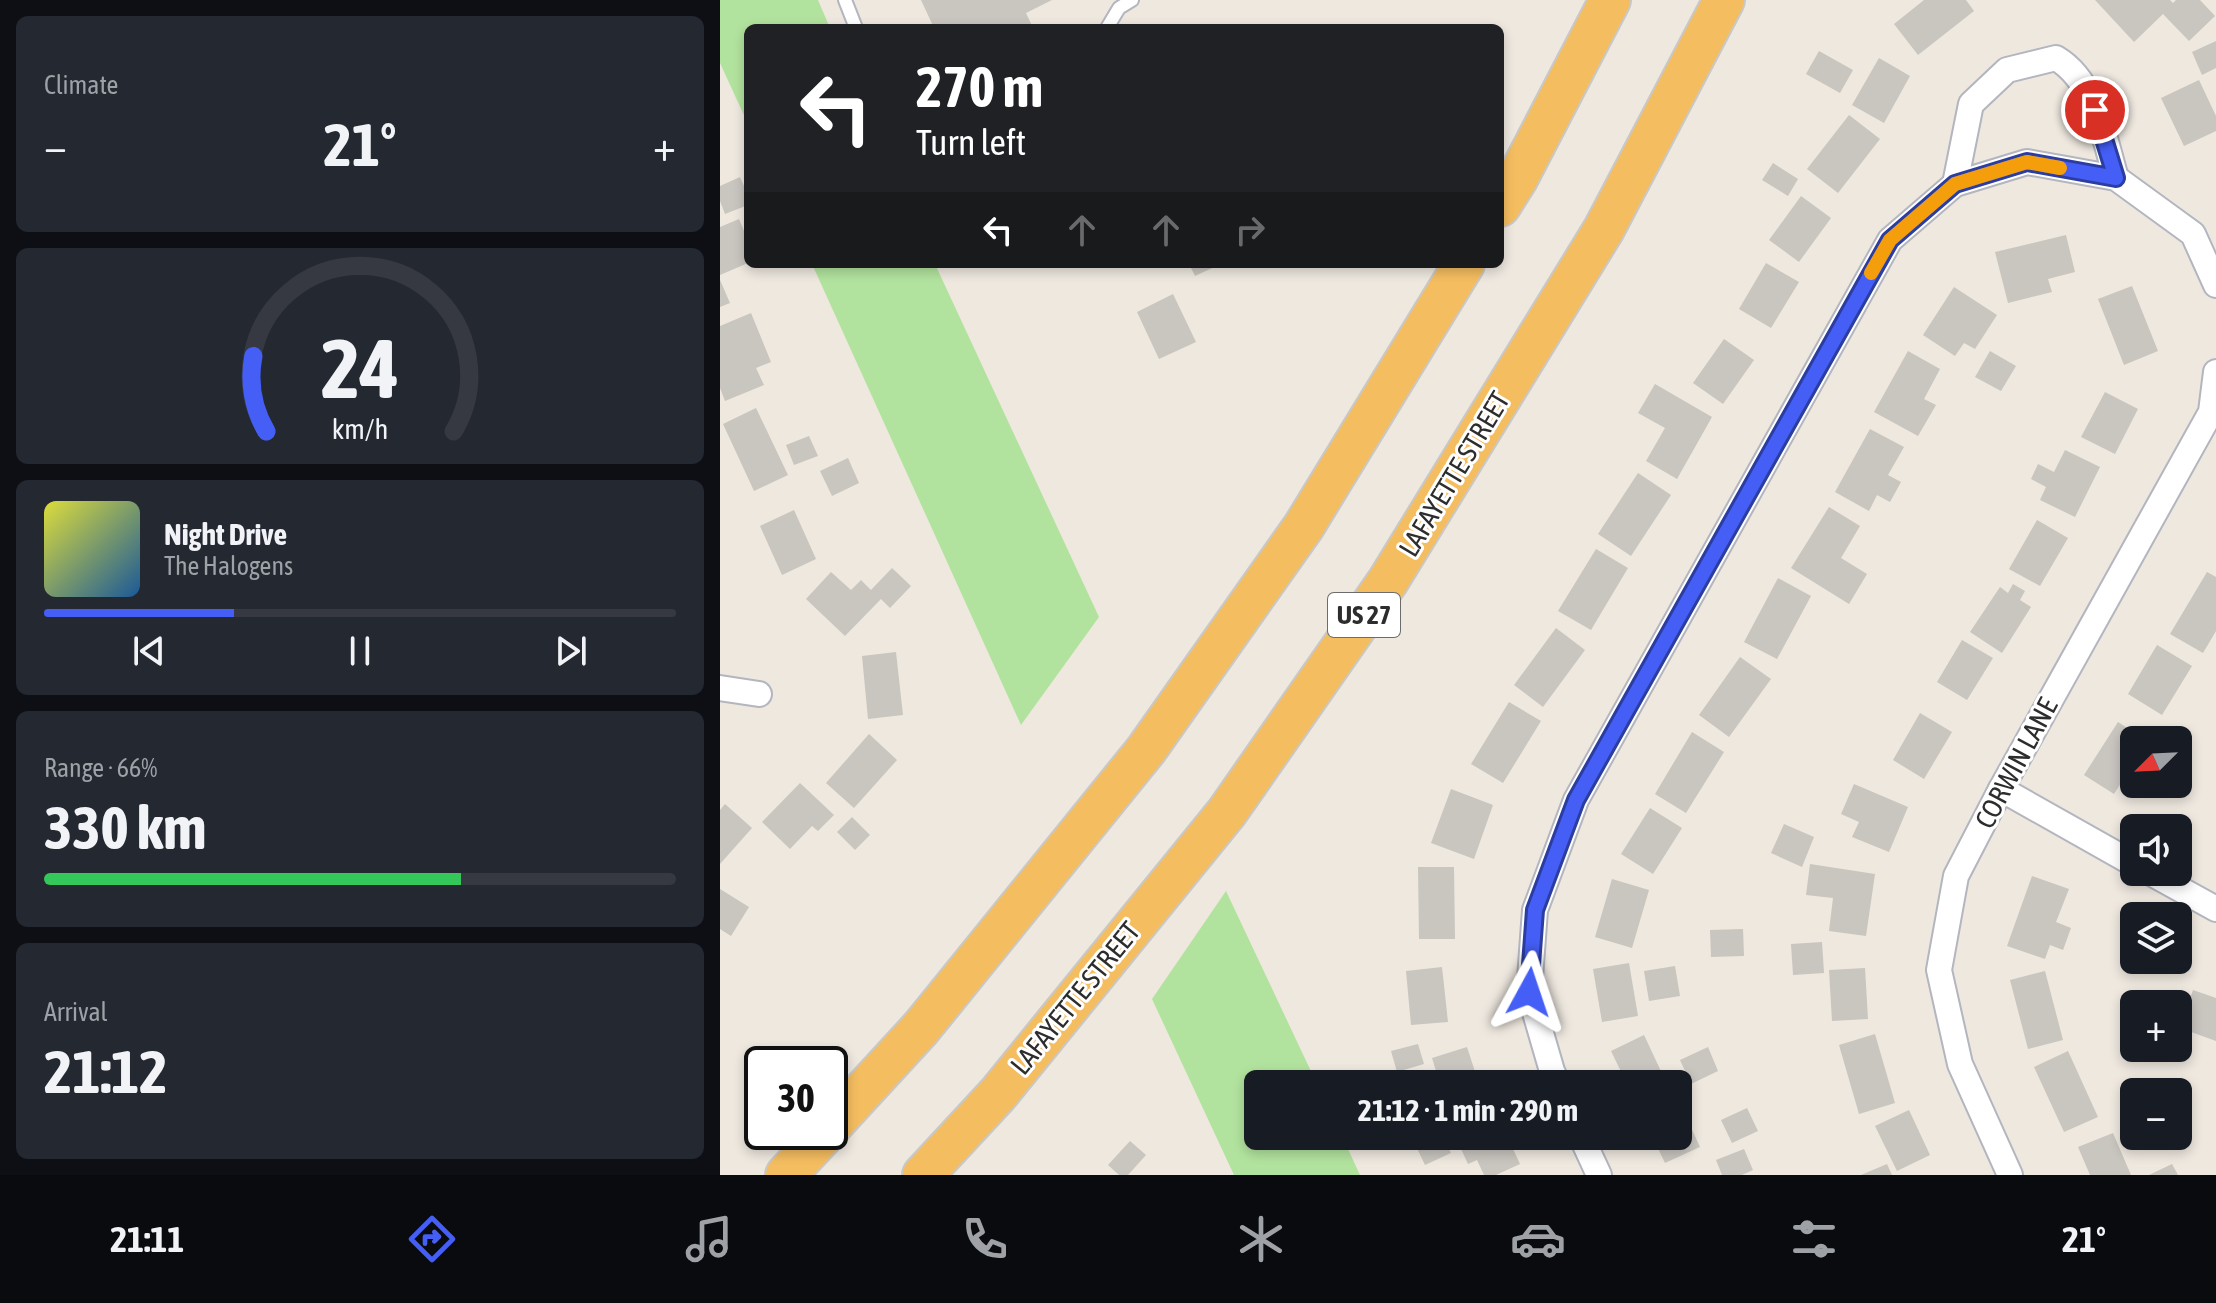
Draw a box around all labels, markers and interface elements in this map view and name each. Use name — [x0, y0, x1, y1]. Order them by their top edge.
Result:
text: 270 m — [916, 55, 1043, 119]
icon: left — [784, 56, 888, 160]
text: Climate — [44, 70, 118, 100]
pin — [2061, 76, 2129, 144]
icon: arrive — [2073, 88, 2117, 132]
text: 21° — [324, 110, 396, 179]
text: − — [44, 120, 67, 170]
text: + — [653, 120, 676, 170]
text: Turn left — [916, 121, 1026, 163]
icon: left — [976, 208, 1020, 252]
icon: ahead — [1060, 208, 1104, 252]
icon: ahead — [1144, 208, 1188, 252]
icon: right — [1228, 208, 1272, 252]
text: 24 — [321, 319, 399, 415]
street label: LAFAYETTE STREET — [1392, 386, 1516, 562]
text: km/h — [332, 412, 388, 445]
text: Night Drive — [164, 517, 287, 551]
text: The Halogens — [164, 551, 293, 581]
road number: US 27 — [1328, 593, 1400, 637]
icon: previous — [127, 629, 171, 673]
icon: pause — [338, 629, 382, 673]
icon: next — [549, 629, 593, 673]
street label: CORWIN LANE — [1968, 692, 2064, 834]
north arrow — [2120, 726, 2192, 798]
map controls — [2120, 726, 2192, 1150]
text: Range · 66% — [44, 753, 157, 783]
text: 330 km — [44, 793, 206, 862]
button: sound — [2120, 814, 2192, 886]
button: layers — [2120, 902, 2192, 974]
street label: LAFAYETTE STREET — [1004, 915, 1146, 1081]
position arrow — [1487, 950, 1571, 1034]
button: + — [2120, 990, 2192, 1062]
text: Arrival — [44, 997, 108, 1027]
text: 21:12 — [44, 1037, 167, 1106]
speed limit sign: 30 — [744, 1046, 848, 1150]
button: − — [2120, 1078, 2192, 1150]
text: 21:12 · 1 min · 290 m — [1358, 1093, 1578, 1127]
icon: directions — [404, 1211, 460, 1267]
icon: music — [681, 1211, 737, 1267]
icon: phone — [957, 1211, 1013, 1267]
icon: climate — [1233, 1211, 1289, 1267]
icon: car — [1510, 1211, 1566, 1267]
icon: filters — [1786, 1211, 1842, 1267]
text: 21:11 — [110, 1218, 184, 1260]
text: 21° — [2062, 1218, 2106, 1260]

